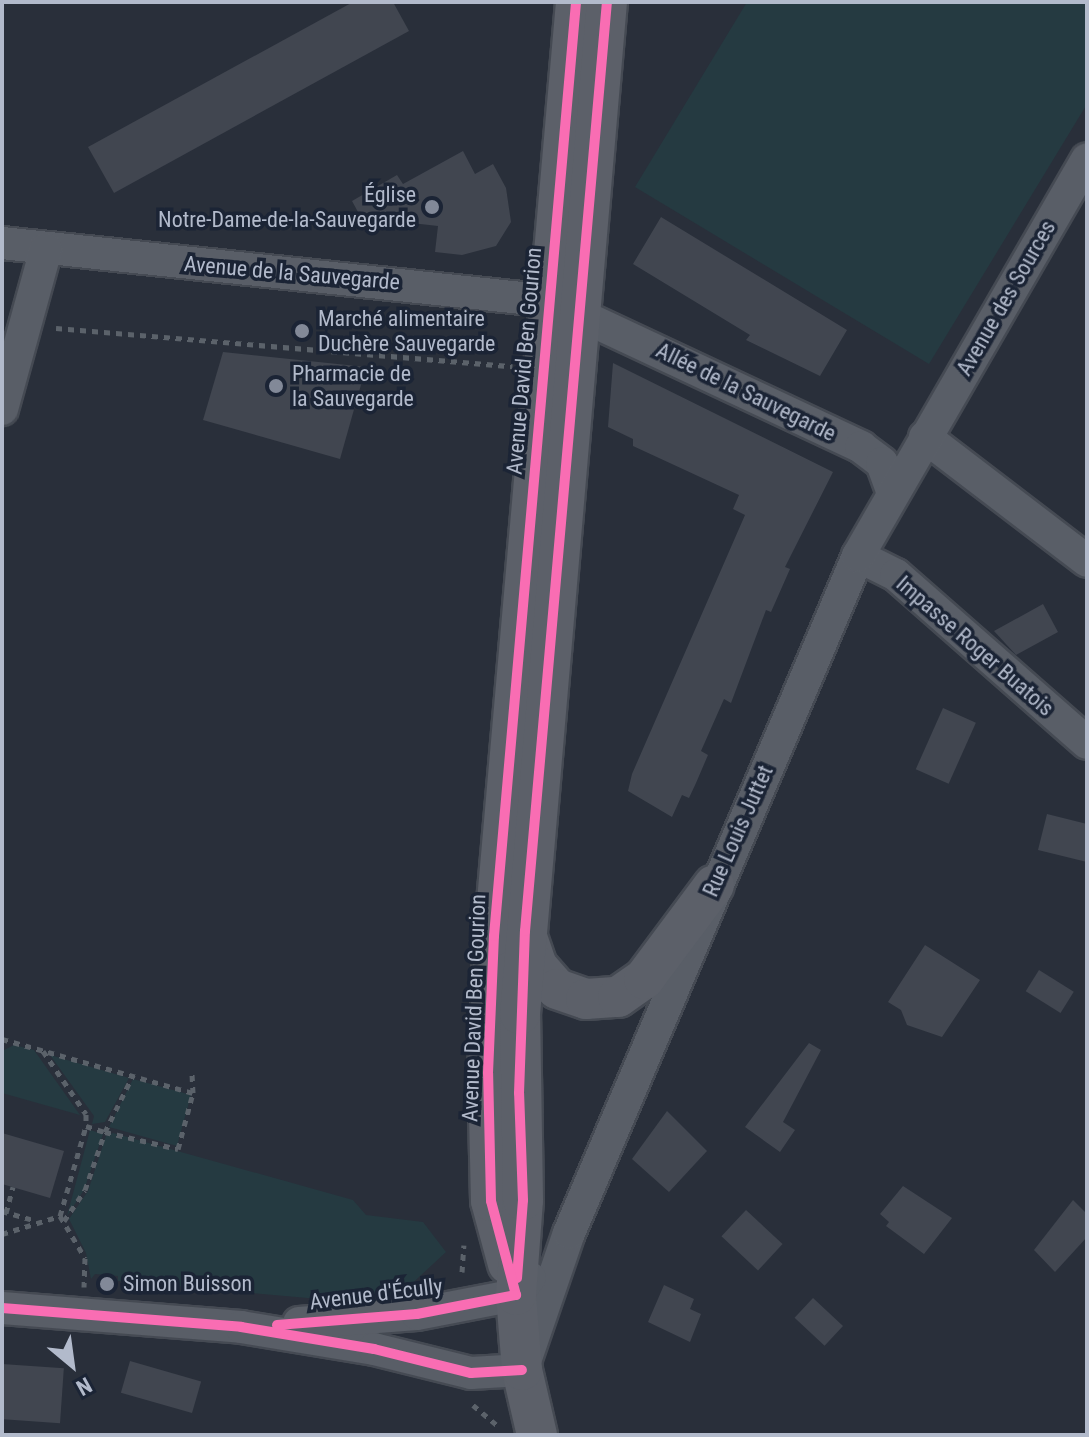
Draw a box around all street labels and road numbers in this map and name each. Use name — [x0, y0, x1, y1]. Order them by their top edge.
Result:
street label: Avenue des Sources — [951, 216, 1061, 380]
street label: Avenue David Ben Gourion — [501, 246, 547, 476]
street label: Avenue de la Sauvegarde — [183, 250, 401, 296]
street label: Allée de la Sauvegarde — [652, 337, 840, 447]
street label: Impasse Roger Buatois — [891, 570, 1059, 722]
street label: Rue Louis Juttet — [697, 761, 779, 901]
street label: Avenue David Ben Gourion — [457, 894, 491, 1122]
street label: Avenue d'Écully — [308, 1273, 444, 1315]

